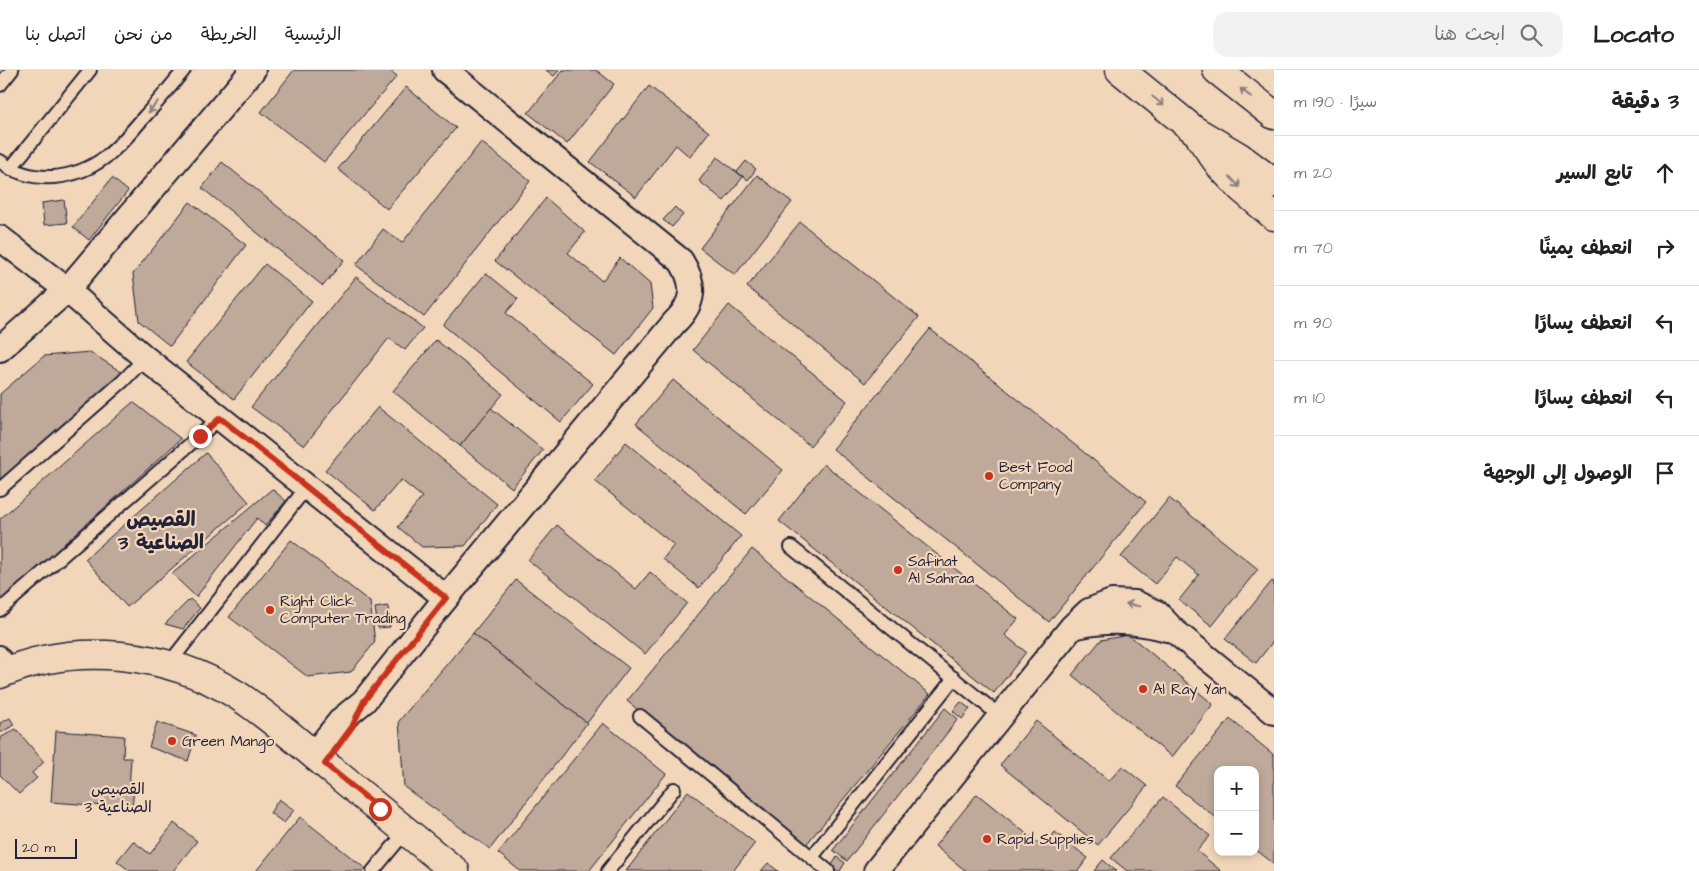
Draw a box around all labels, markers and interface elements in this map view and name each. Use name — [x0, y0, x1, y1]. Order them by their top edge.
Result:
search box — [1213, 12, 1563, 57]
text: Locato — [1593, 18, 1674, 52]
text: ابحث هنا — [1434, 21, 1505, 48]
icon: search — [1517, 21, 1545, 49]
text: اتصل بنا — [25, 22, 86, 47]
text: من نحن — [114, 22, 173, 47]
text: الخريطة — [201, 22, 257, 47]
text: الرئيسية — [285, 22, 341, 47]
one-way arrow — [1240, 87, 1253, 98]
text: 3 دقيقة — [1611, 87, 1679, 116]
text: سيرًا · 190 m — [1294, 91, 1377, 113]
one-way arrow — [1151, 95, 1164, 106]
one-way arrow — [147, 101, 158, 114]
icon: ahead — [1651, 159, 1679, 187]
text: تابع السير — [1557, 160, 1632, 187]
text: 20 m — [1294, 162, 1332, 184]
one-way arrow — [1229, 175, 1241, 188]
icon: right — [1651, 234, 1679, 262]
text: انعطف يمينًا — [1540, 235, 1632, 262]
text: 70 m — [1294, 237, 1333, 259]
icon: left — [1651, 309, 1679, 337]
text: انعطف يسارًا — [1535, 310, 1632, 337]
text: 90 m — [1294, 312, 1332, 334]
icon: left — [1651, 384, 1679, 412]
text: انعطف يسارًا — [1535, 385, 1632, 412]
text: 10 m — [1294, 387, 1325, 409]
route end — [189, 425, 212, 448]
place label: Best Food Company — [999, 457, 1073, 496]
icon: arrive — [1651, 459, 1679, 487]
text: الوصول إلى الوجهة — [1483, 460, 1632, 487]
marker: Best Food Company — [983, 470, 995, 482]
district label: القصيص الصناعية 3 — [117, 506, 204, 557]
place label: Safinat Al Sahraa — [908, 551, 975, 589]
marker: Safinat Al Sahraa — [892, 564, 904, 576]
place label: Right Click Computer Trading — [280, 591, 406, 630]
one-way arrow — [1126, 599, 1142, 609]
marker: Right Click Computer Trading — [264, 604, 276, 616]
place label: Al Ray Yan — [1153, 679, 1227, 701]
marker: Al Ray Yan — [1137, 683, 1149, 695]
place label: Green Mango — [182, 731, 275, 753]
marker: Green Mango — [166, 735, 178, 747]
map controls — [1214, 766, 1259, 856]
button: + — [1214, 766, 1259, 811]
district label: القصيص الصناعية 3 — [84, 778, 152, 818]
route start — [369, 798, 392, 821]
button: − — [1214, 811, 1259, 856]
place label: Rapid Supplies — [997, 829, 1094, 850]
marker: Rapid Supplies — [981, 833, 993, 845]
scale bar — [15, 836, 78, 859]
text: 20 m — [22, 838, 55, 858]

